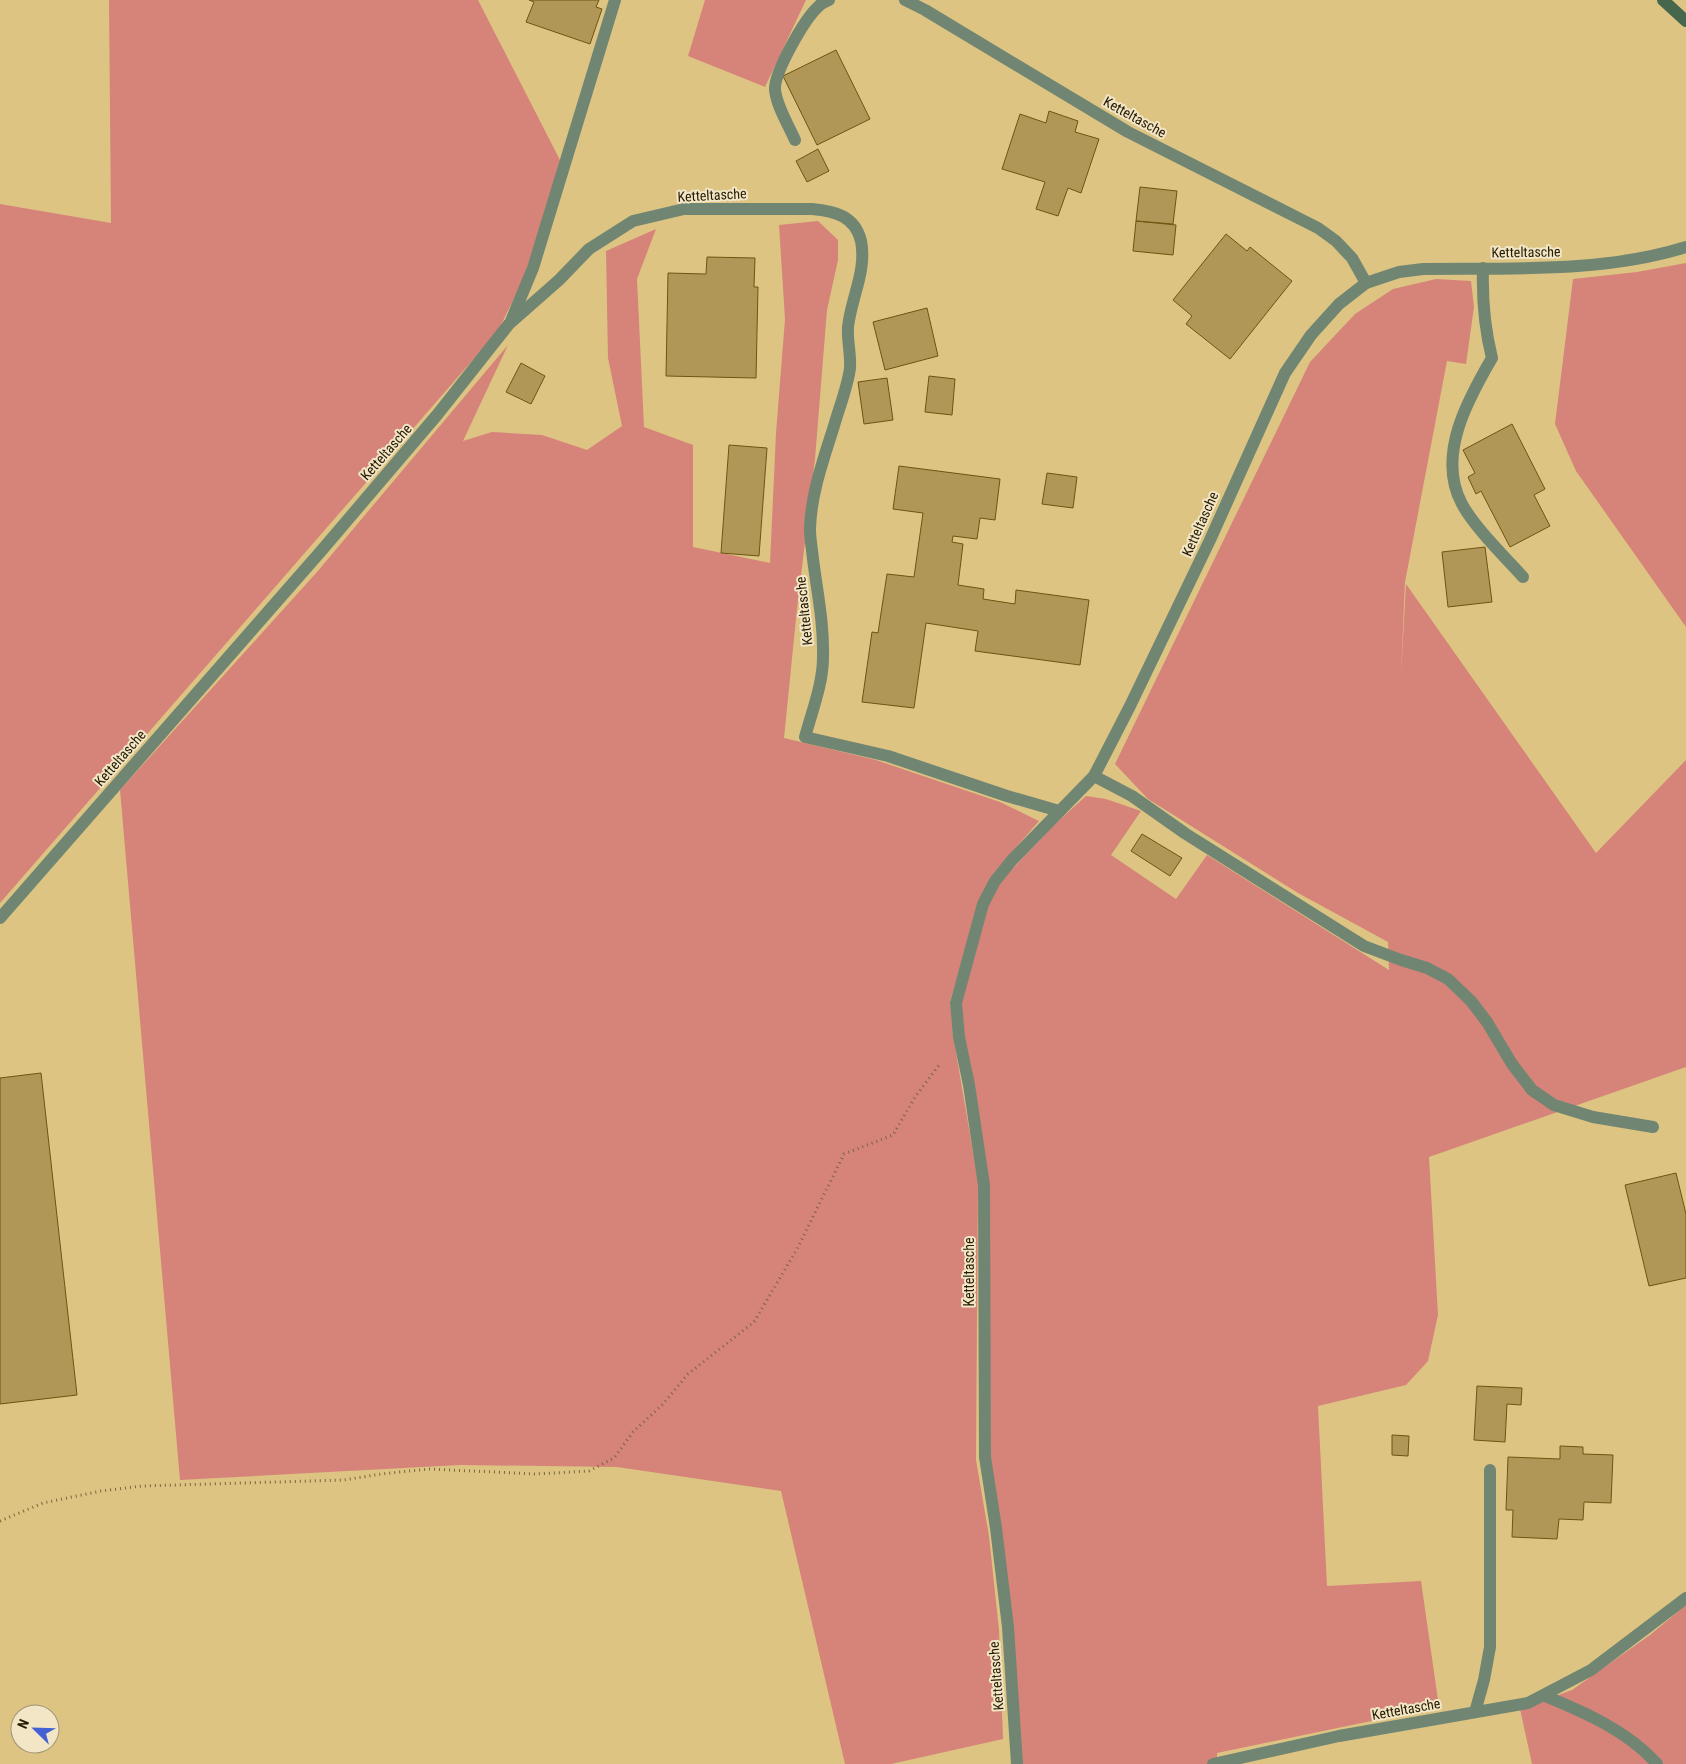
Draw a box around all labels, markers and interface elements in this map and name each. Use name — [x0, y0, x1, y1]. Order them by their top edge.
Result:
street label: Ketteltasche — [1101, 93, 1169, 141]
street label: Ketteltasche — [677, 185, 747, 205]
street label: Ketteltasche — [1491, 243, 1561, 261]
street label: Ketteltasche — [357, 420, 415, 483]
street label: Ketteltasche — [1179, 489, 1222, 559]
street label: Ketteltasche — [792, 575, 816, 646]
street label: Ketteltasche — [91, 726, 149, 789]
street label: Ketteltasche — [961, 1237, 977, 1307]
street label: Ketteltasche — [986, 1641, 1006, 1711]
street label: Ketteltasche — [1371, 1695, 1442, 1723]
north arrow — [10, 1704, 60, 1754]
text: N — [14, 1717, 32, 1731]

